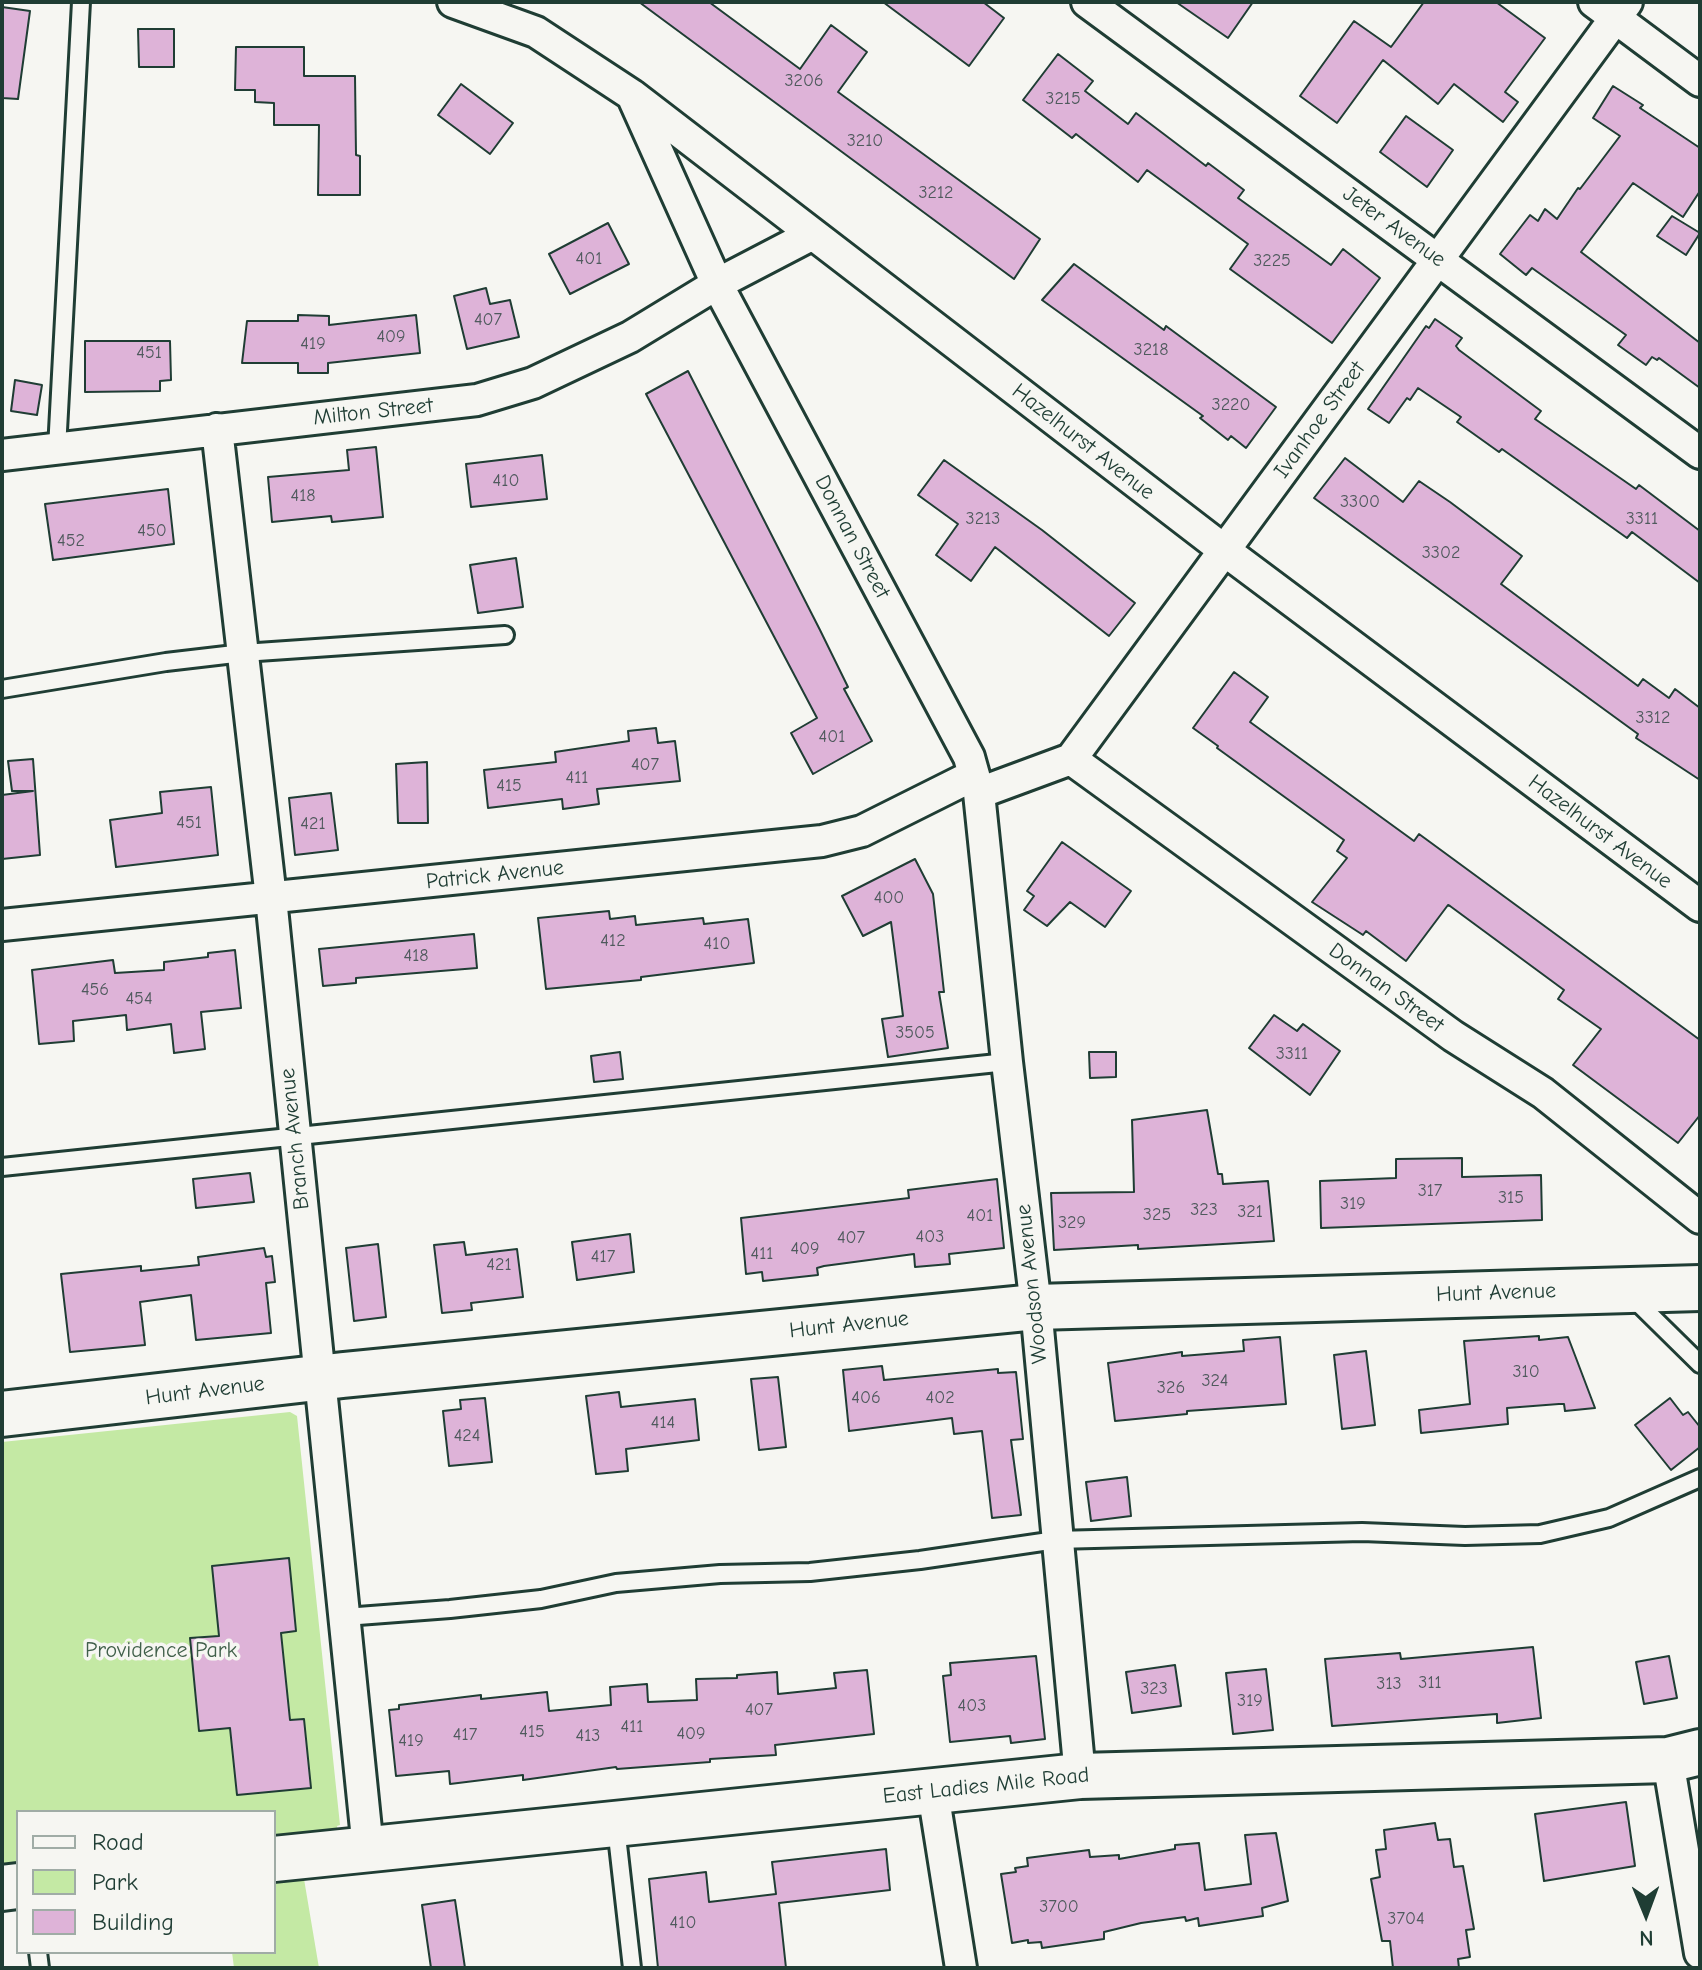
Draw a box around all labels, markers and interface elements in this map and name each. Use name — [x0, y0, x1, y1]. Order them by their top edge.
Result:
house number: 3206 — [784, 70, 824, 92]
house number: 3215 — [1045, 88, 1081, 110]
house number: 3210 — [847, 130, 883, 152]
street label: Jeter Avenue — [1337, 181, 1451, 273]
house number: 3212 — [918, 182, 954, 204]
house number: 401 — [576, 248, 602, 270]
house number: 3225 — [1253, 250, 1291, 272]
house number: 407 — [474, 309, 502, 331]
house number: 409 — [376, 326, 406, 348]
house number: 419 — [300, 333, 326, 355]
house number: 3218 — [1134, 339, 1168, 361]
house number: 451 — [136, 342, 162, 364]
street label: Ivanhoe Street — [1269, 357, 1371, 483]
street label: Hazelhurst Avenue — [1006, 378, 1160, 506]
street label: Milton Street — [312, 393, 434, 431]
house number: 3220 — [1212, 394, 1250, 416]
house number: 410 — [493, 470, 519, 492]
street label: Donnan Street — [808, 471, 896, 603]
house number: 418 — [290, 485, 316, 507]
house number: 3300 — [1340, 491, 1380, 513]
house number: 3213 — [966, 508, 1000, 530]
house number: 3311 — [1626, 508, 1658, 530]
house number: 450 — [137, 520, 167, 542]
house number: 452 — [57, 530, 85, 552]
house number: 3302 — [1422, 542, 1460, 564]
house number: 3312 — [1636, 707, 1670, 729]
house number: 401 — [819, 726, 845, 748]
house number: 407 — [631, 754, 659, 776]
house number: 411 — [566, 767, 588, 789]
street label: Hazelhurst Avenue — [1523, 769, 1677, 895]
house number: 415 — [496, 775, 522, 797]
house number: 451 — [176, 812, 202, 834]
house number: 421 — [300, 813, 326, 835]
street label: Patrick Avenue — [425, 855, 565, 895]
house number: 400 — [874, 887, 904, 909]
house number: 412 — [600, 930, 626, 952]
house number: 410 — [704, 933, 730, 955]
street label: Donnan Street — [1323, 937, 1449, 1039]
house number: 418 — [403, 945, 429, 967]
house number: 456 — [81, 979, 109, 1001]
house number: 454 — [125, 988, 153, 1010]
house number: 3505 — [895, 1022, 935, 1044]
house number: 3311 — [1276, 1043, 1308, 1065]
street label: Branch Avenue — [274, 1067, 316, 1211]
house number: 317 — [1418, 1180, 1442, 1202]
house number: 315 — [1498, 1187, 1524, 1209]
house number: 319 — [1340, 1193, 1366, 1215]
house number: 323 — [1190, 1199, 1218, 1221]
house number: 321 — [1237, 1201, 1263, 1223]
street label: Woodson Avenue — [1010, 1203, 1054, 1365]
house number: 325 — [1143, 1204, 1171, 1226]
house number: 401 — [967, 1205, 993, 1227]
house number: 329 — [1058, 1212, 1086, 1234]
house number: 403 — [916, 1226, 944, 1248]
house number: 407 — [837, 1227, 865, 1249]
house number: 409 — [790, 1238, 820, 1260]
house number: 411 — [751, 1243, 773, 1265]
house number: 417 — [591, 1246, 615, 1268]
house number: 421 — [486, 1254, 512, 1276]
street label: Hunt Avenue — [1436, 1278, 1556, 1308]
street label: Hunt Avenue — [788, 1306, 910, 1344]
house number: 310 — [1512, 1361, 1540, 1383]
house number: 324 — [1201, 1370, 1229, 1392]
street label: Hunt Avenue — [144, 1371, 266, 1411]
house number: 326 — [1157, 1377, 1185, 1399]
house number: 406 — [851, 1387, 881, 1409]
house number: 402 — [925, 1387, 955, 1409]
house number: 414 — [651, 1412, 675, 1434]
house number: 424 — [454, 1425, 480, 1447]
park label: Providence Park — [85, 1638, 237, 1664]
house number: 311 — [1418, 1672, 1442, 1694]
house number: 313 — [1376, 1673, 1402, 1695]
house number: 323 — [1140, 1678, 1168, 1700]
house number: 319 — [1237, 1690, 1263, 1712]
house number: 403 — [958, 1695, 986, 1717]
house number: 407 — [745, 1699, 773, 1721]
house number: 411 — [621, 1716, 643, 1738]
house number: 415 — [519, 1721, 545, 1743]
house number: 409 — [676, 1723, 706, 1745]
house number: 417 — [453, 1724, 477, 1746]
house number: 413 — [576, 1725, 600, 1747]
house number: 419 — [398, 1730, 424, 1752]
street label: East Ladies Mile Road — [881, 1762, 1091, 1810]
legend — [16, 1810, 276, 1954]
text: Road — [92, 1828, 144, 1856]
text: Park — [92, 1868, 138, 1896]
north arrow — [1606, 1874, 1686, 1954]
house number: 3700 — [1039, 1896, 1079, 1918]
text: Building — [92, 1908, 174, 1936]
house number: 3704 — [1387, 1908, 1425, 1930]
house number: 410 — [670, 1912, 696, 1934]
text: N — [1639, 1925, 1654, 1951]

